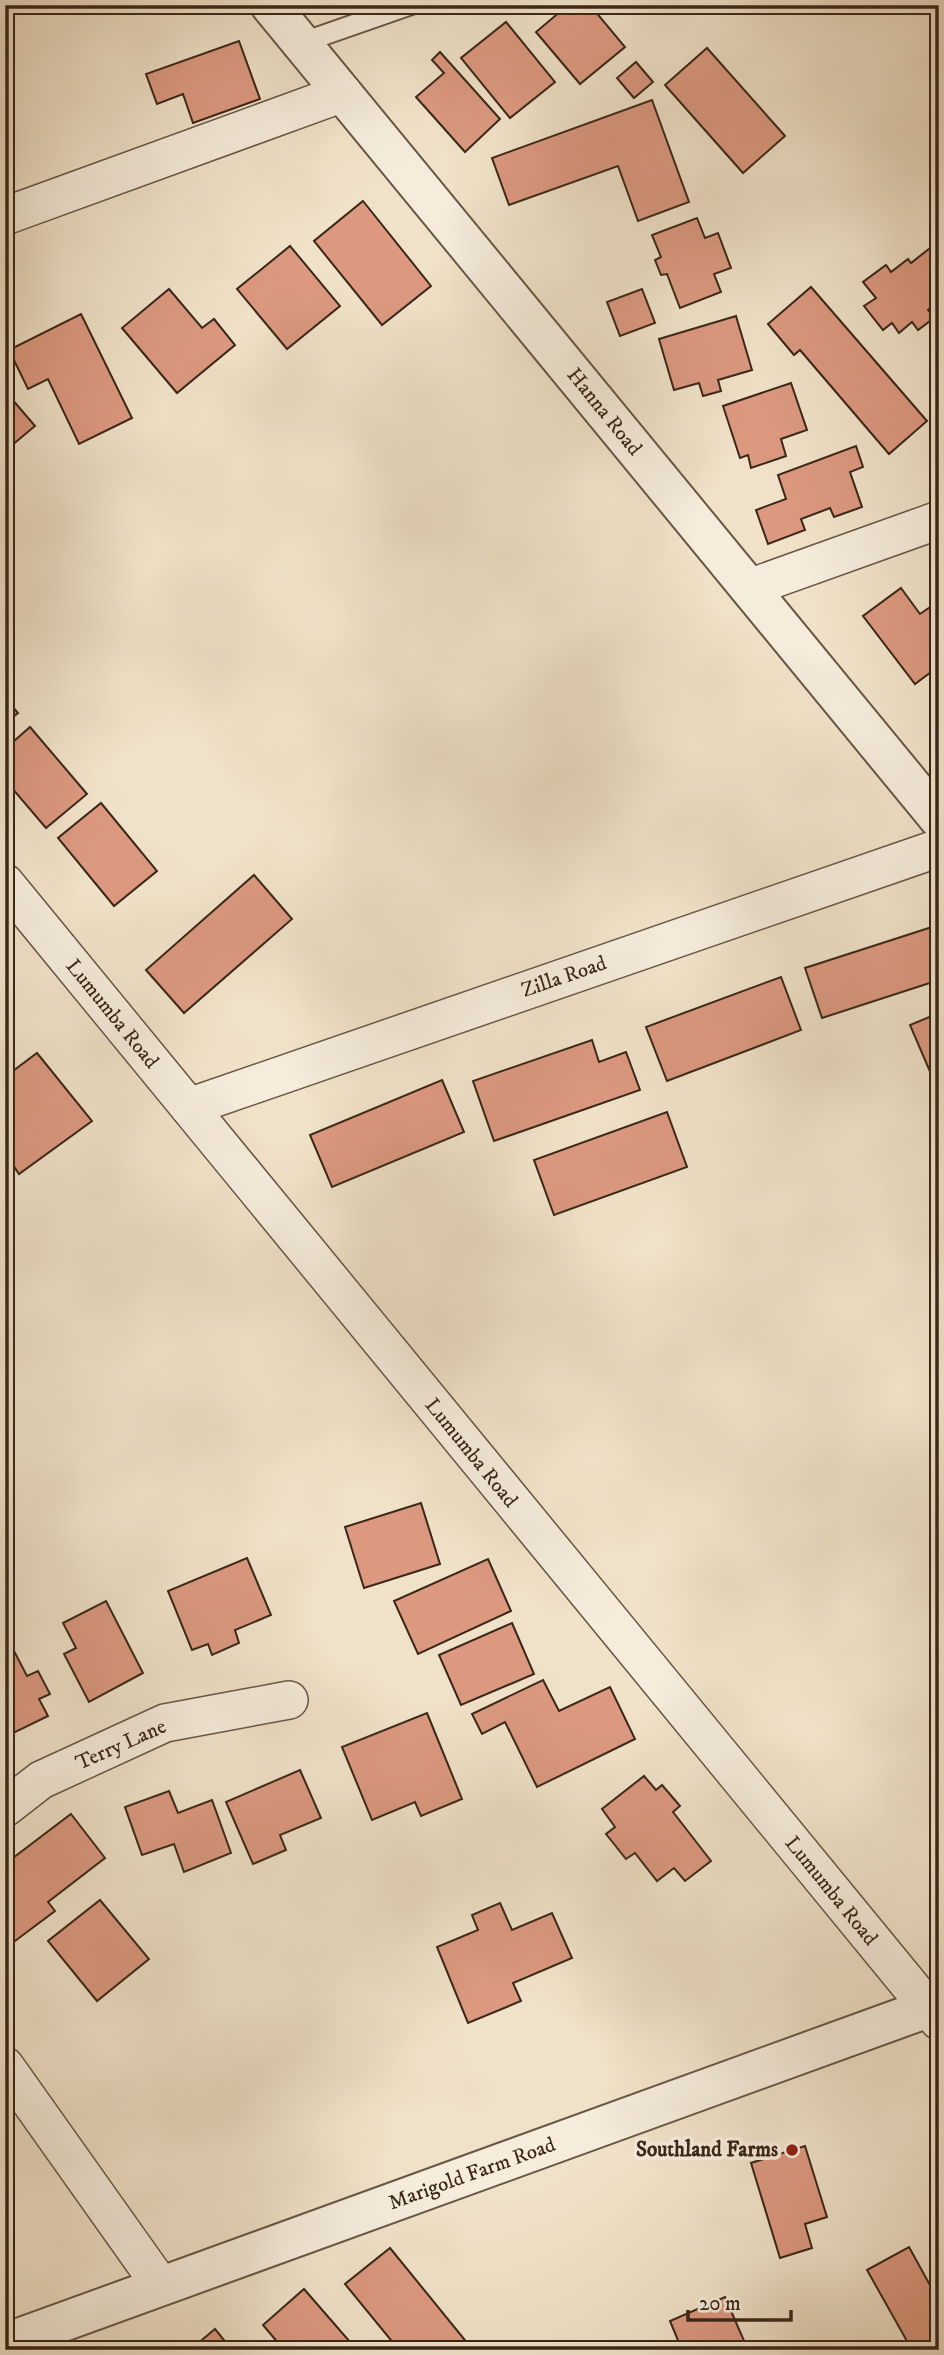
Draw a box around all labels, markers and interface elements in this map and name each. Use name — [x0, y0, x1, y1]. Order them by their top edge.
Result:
street label: Hanna Road — [561, 363, 648, 462]
street label: Zilla Road — [518, 950, 611, 1004]
street label: Lumumba Road — [60, 954, 164, 1074]
street label: Lumumba Road — [419, 1393, 523, 1513]
street label: Terry Lane — [72, 1713, 171, 1776]
street label: Lumumba Road — [779, 1831, 883, 1951]
street label: Marigold Farm Road — [385, 2132, 560, 2216]
place label: Southland Farms — [636, 2137, 778, 2163]
marker: Southland Farms — [784, 2142, 800, 2158]
scale bar — [688, 2278, 792, 2322]
text: 20 m — [699, 2291, 741, 2317]

